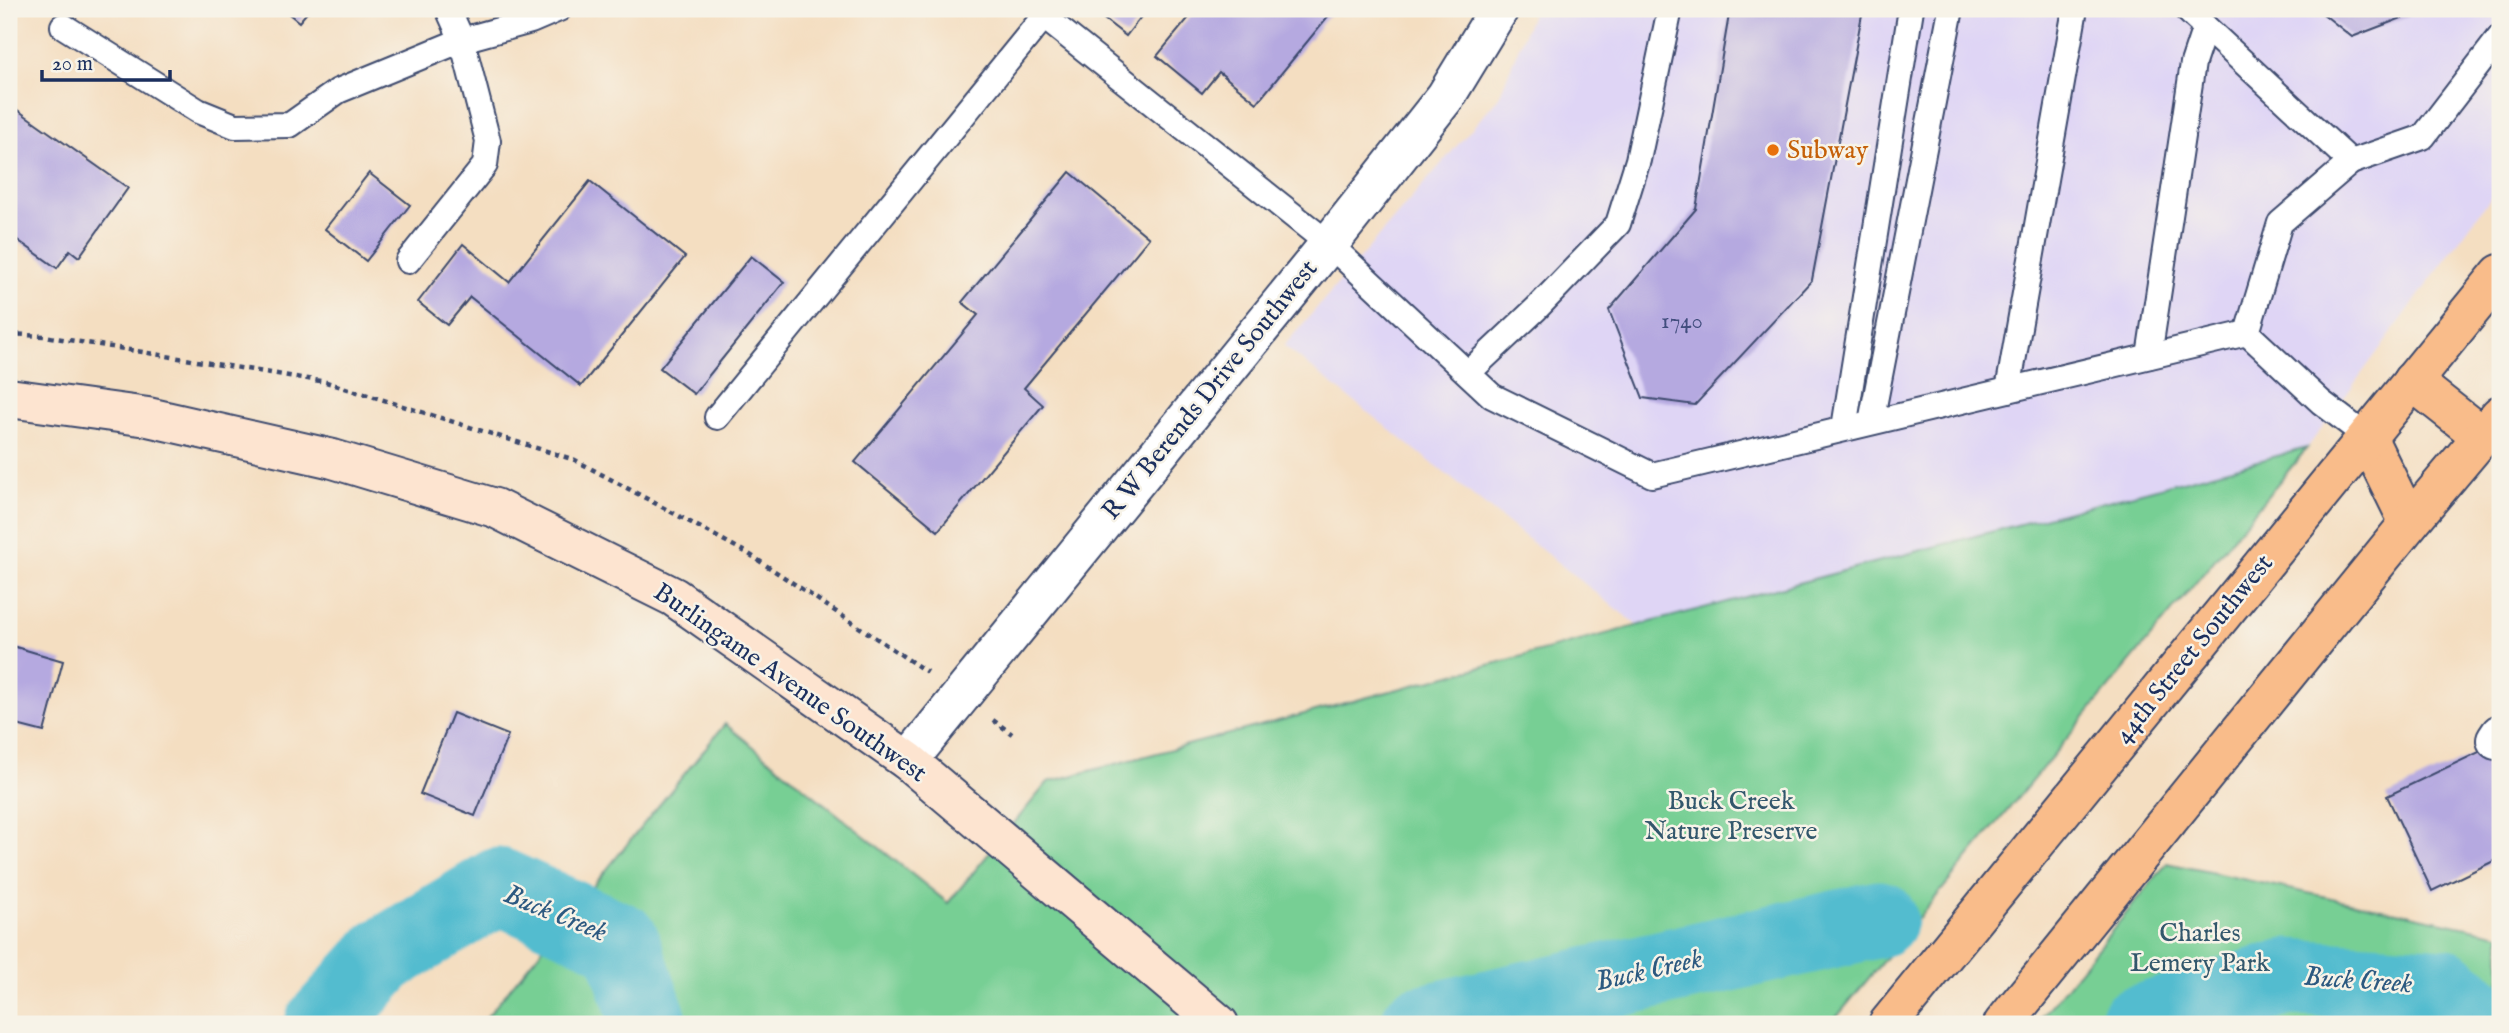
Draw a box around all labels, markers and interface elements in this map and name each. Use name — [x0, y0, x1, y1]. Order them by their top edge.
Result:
scale bar — [42, 38, 170, 82]
text: 20 m — [52, 51, 93, 78]
place label: Subway — [1787, 134, 1868, 167]
marker: Subway — [1765, 142, 1781, 158]
street label: R W Berends Drive Southwest — [1095, 253, 1325, 527]
house number: 1740 — [1661, 307, 1703, 336]
street label: 44th Street Southwest — [2107, 548, 2281, 750]
street label: Burlingame Avenue Southwest — [647, 576, 933, 790]
park label: Buck Creek Nature Preserve — [1644, 785, 1818, 848]
water label: Buck Creek — [498, 877, 612, 951]
park label: Charles Lemery Park — [2130, 917, 2271, 980]
water label: Buck Creek — [1592, 942, 1706, 1000]
water label: Buck Creek — [2303, 960, 2413, 1002]

